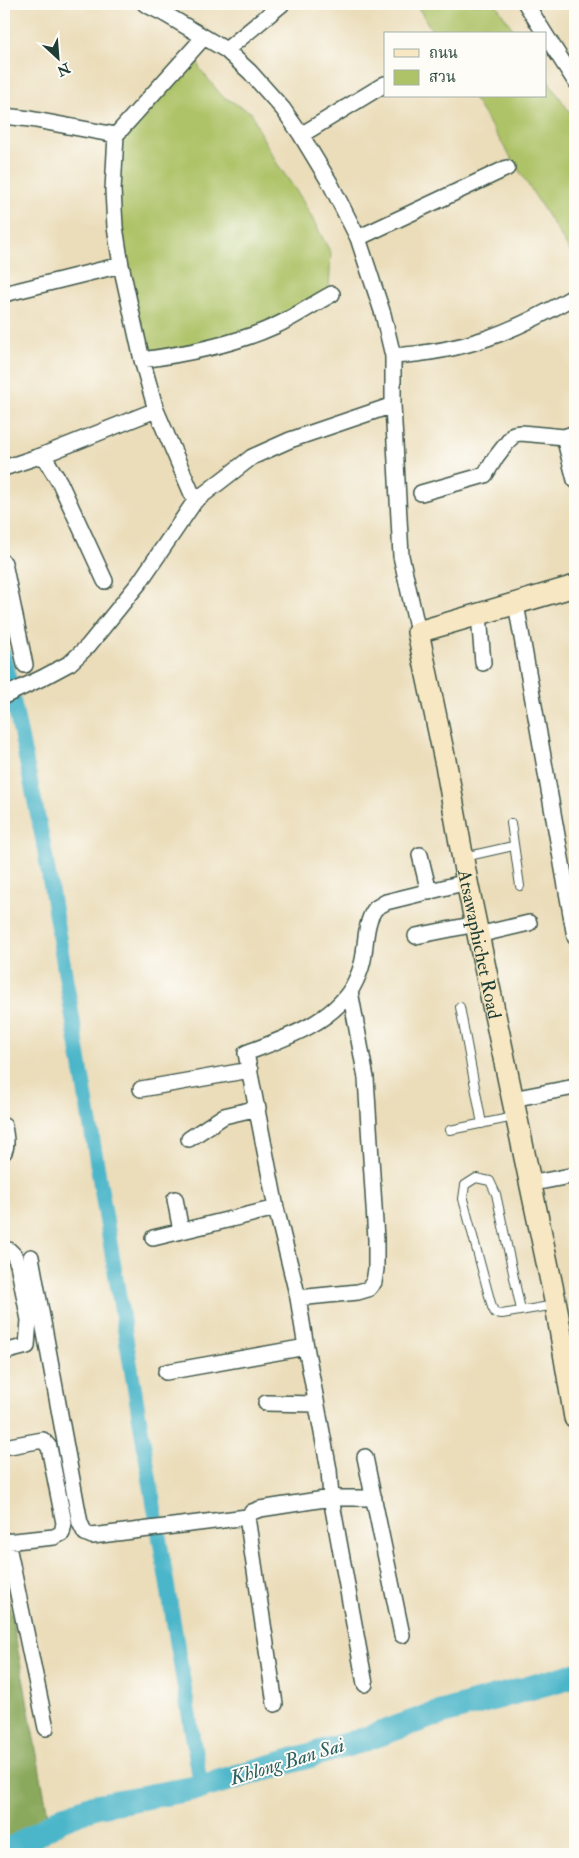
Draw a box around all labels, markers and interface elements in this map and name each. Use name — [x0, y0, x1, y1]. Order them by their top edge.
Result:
north arrow — [32, 32, 82, 82]
legend — [384, 32, 546, 98]
text: ถนน — [429, 44, 458, 63]
text: N — [54, 58, 74, 80]
text: สวน — [429, 68, 456, 87]
street label: Atsawaphichet Road — [452, 867, 507, 1022]
water label: Khlong Ban Sai — [226, 1732, 348, 1791]

